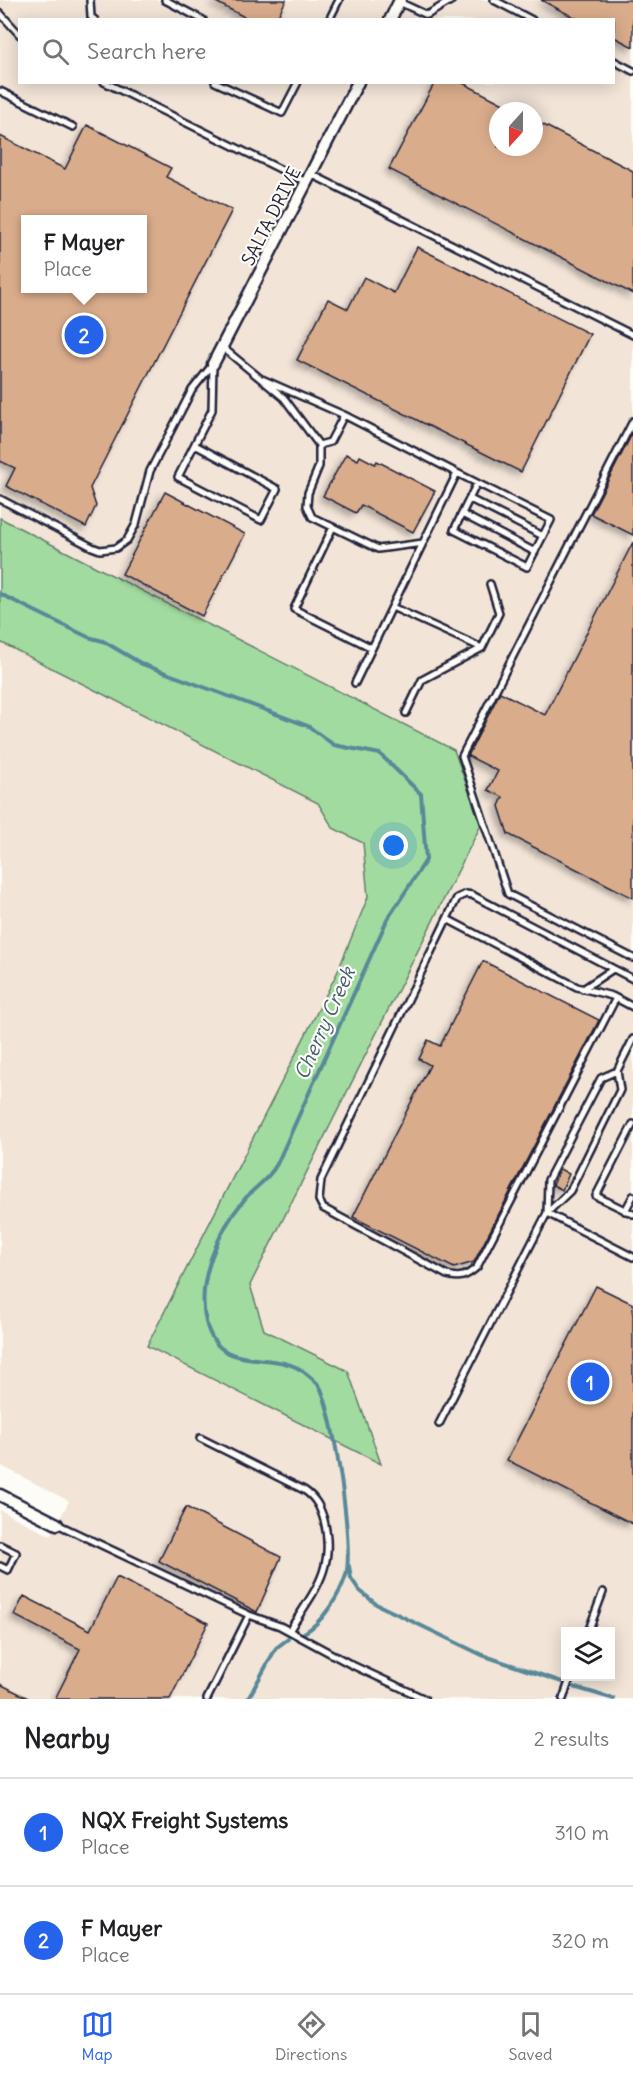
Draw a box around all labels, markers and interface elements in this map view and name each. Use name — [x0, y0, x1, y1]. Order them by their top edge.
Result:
search box — [18, 18, 615, 84]
icon: search — [39, 35, 72, 68]
text: Search here — [87, 37, 206, 65]
north arrow — [489, 102, 543, 156]
street label: SALTA DRIVE — [236, 163, 306, 269]
popup — [21, 215, 147, 293]
text: F Mayer — [43, 228, 125, 256]
text: Place — [43, 256, 92, 281]
pin: 2 — [64, 312, 104, 358]
your location — [379, 831, 408, 860]
water label: Cherry Creek — [288, 961, 361, 1083]
pin: 1 — [570, 1360, 610, 1404]
map controls — [561, 1627, 615, 1681]
button: layers — [561, 1627, 615, 1681]
text: Nearby — [24, 1722, 110, 1755]
text: 2 results — [534, 1726, 609, 1751]
text: NQX Freight Systems — [81, 1806, 288, 1834]
text: 1 — [40, 1820, 47, 1845]
text: 310 m — [554, 1820, 609, 1845]
text: Place — [81, 1834, 129, 1859]
text: F Mayer — [81, 1914, 162, 1942]
text: 2 — [38, 1928, 49, 1953]
text: 320 m — [551, 1928, 609, 1953]
text: Place — [81, 1942, 129, 1967]
tab: Map — [81, 2008, 114, 2064]
tab: Directions — [275, 2008, 347, 2064]
tab: Saved — [509, 2008, 552, 2064]

